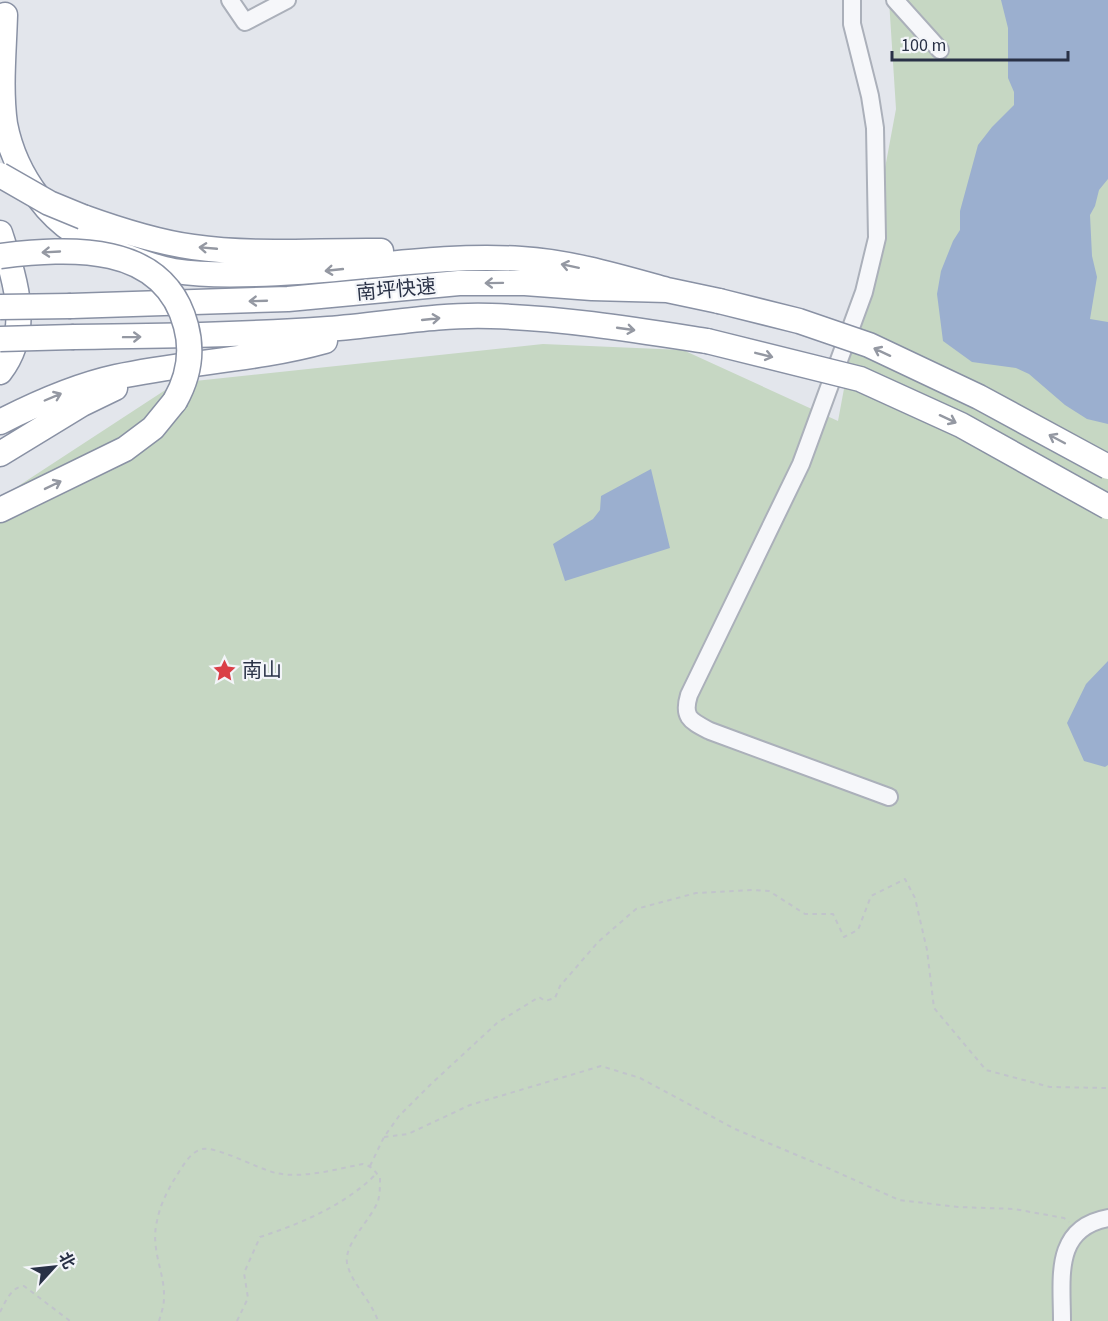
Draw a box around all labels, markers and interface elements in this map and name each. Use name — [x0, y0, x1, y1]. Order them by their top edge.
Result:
scale bar — [892, 24, 1068, 62]
text: 100 m — [901, 33, 946, 58]
one-way arrow — [198, 242, 218, 253]
one-way arrow — [41, 246, 61, 257]
one-way arrow — [560, 259, 579, 271]
one-way arrow — [324, 265, 344, 276]
street label: 南坪快速 — [355, 273, 437, 307]
one-way arrow — [485, 277, 505, 289]
one-way arrow — [249, 295, 269, 306]
one-way arrow — [421, 313, 441, 324]
one-way arrow — [615, 323, 635, 334]
one-way arrow — [122, 331, 142, 343]
one-way arrow — [874, 345, 892, 357]
one-way arrow — [754, 350, 773, 362]
one-way arrow — [43, 391, 62, 402]
one-way arrow — [938, 413, 956, 425]
one-way arrow — [1048, 433, 1066, 444]
one-way arrow — [43, 479, 61, 490]
place icon: 南山 — [211, 657, 237, 683]
place label: 南山 — [242, 657, 282, 685]
north arrow — [24, 1237, 84, 1297]
text: 北 — [53, 1249, 80, 1273]

